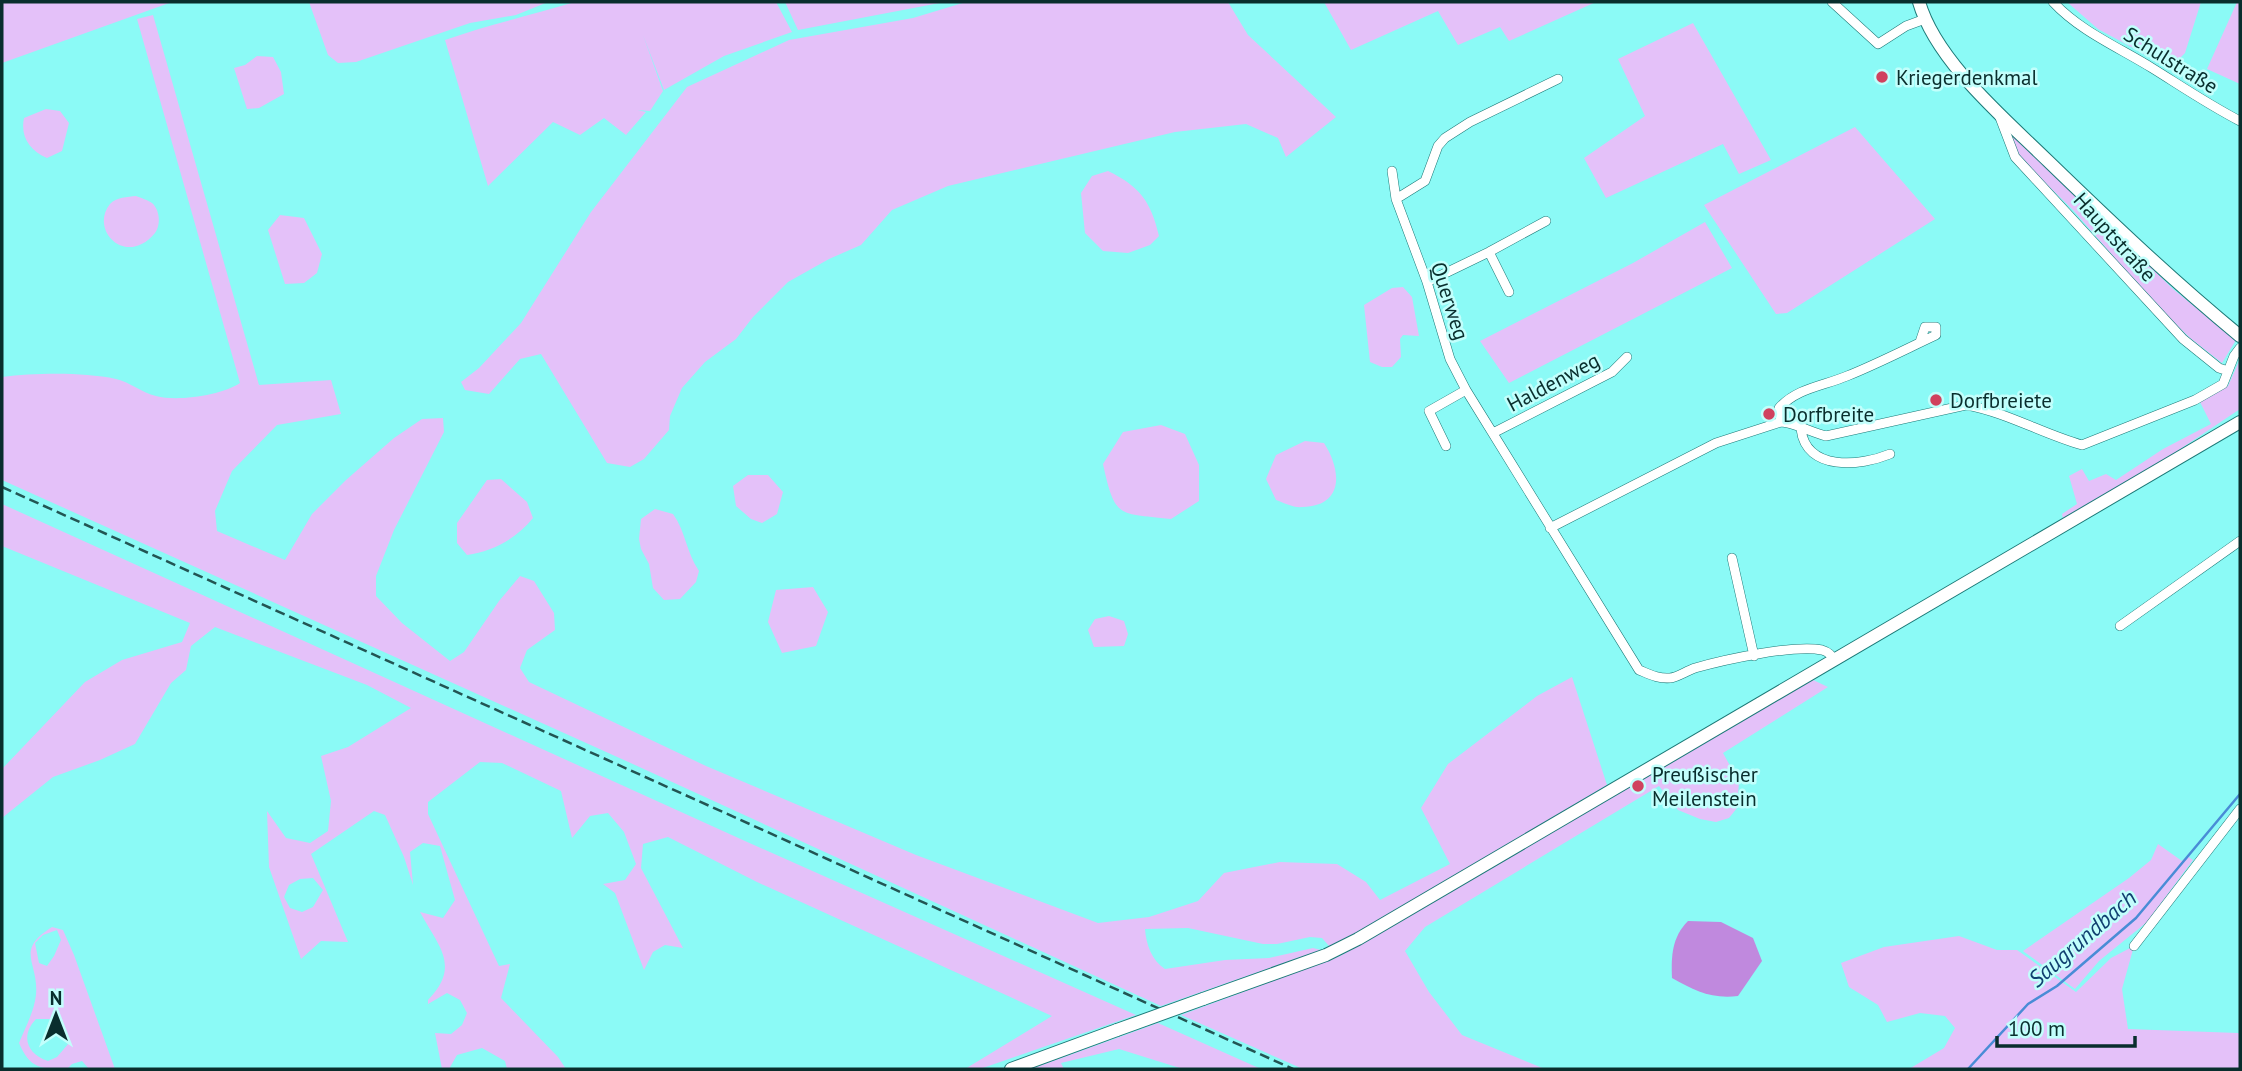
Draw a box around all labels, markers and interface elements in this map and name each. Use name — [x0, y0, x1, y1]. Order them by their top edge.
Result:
street label: Schulstraße — [2119, 20, 2223, 100]
place label: Kriegerdenkmal — [1896, 64, 2038, 91]
marker: Kriegerdenkmal — [1874, 69, 1890, 85]
street label: Hauptstraße — [2068, 187, 2162, 287]
street label: Querweg — [1425, 259, 1475, 343]
street label: Haldenweg — [1502, 346, 1604, 418]
place label: Dorfbreiete — [1950, 387, 2052, 414]
marker: Dorfbreiete — [1928, 392, 1944, 408]
place label: Dorfbreite — [1783, 401, 1874, 428]
marker: Dorfbreite — [1761, 406, 1777, 422]
place label: Preußischer Meilenstein — [1652, 761, 1758, 812]
marker: Preußischer Meilenstein — [1630, 778, 1646, 794]
water label: Saugrundbach — [2022, 883, 2142, 993]
north arrow — [21, 980, 91, 1050]
text: N — [50, 986, 62, 1010]
scale bar — [1997, 1004, 2135, 1048]
text: 100 m — [2008, 1015, 2065, 1042]

